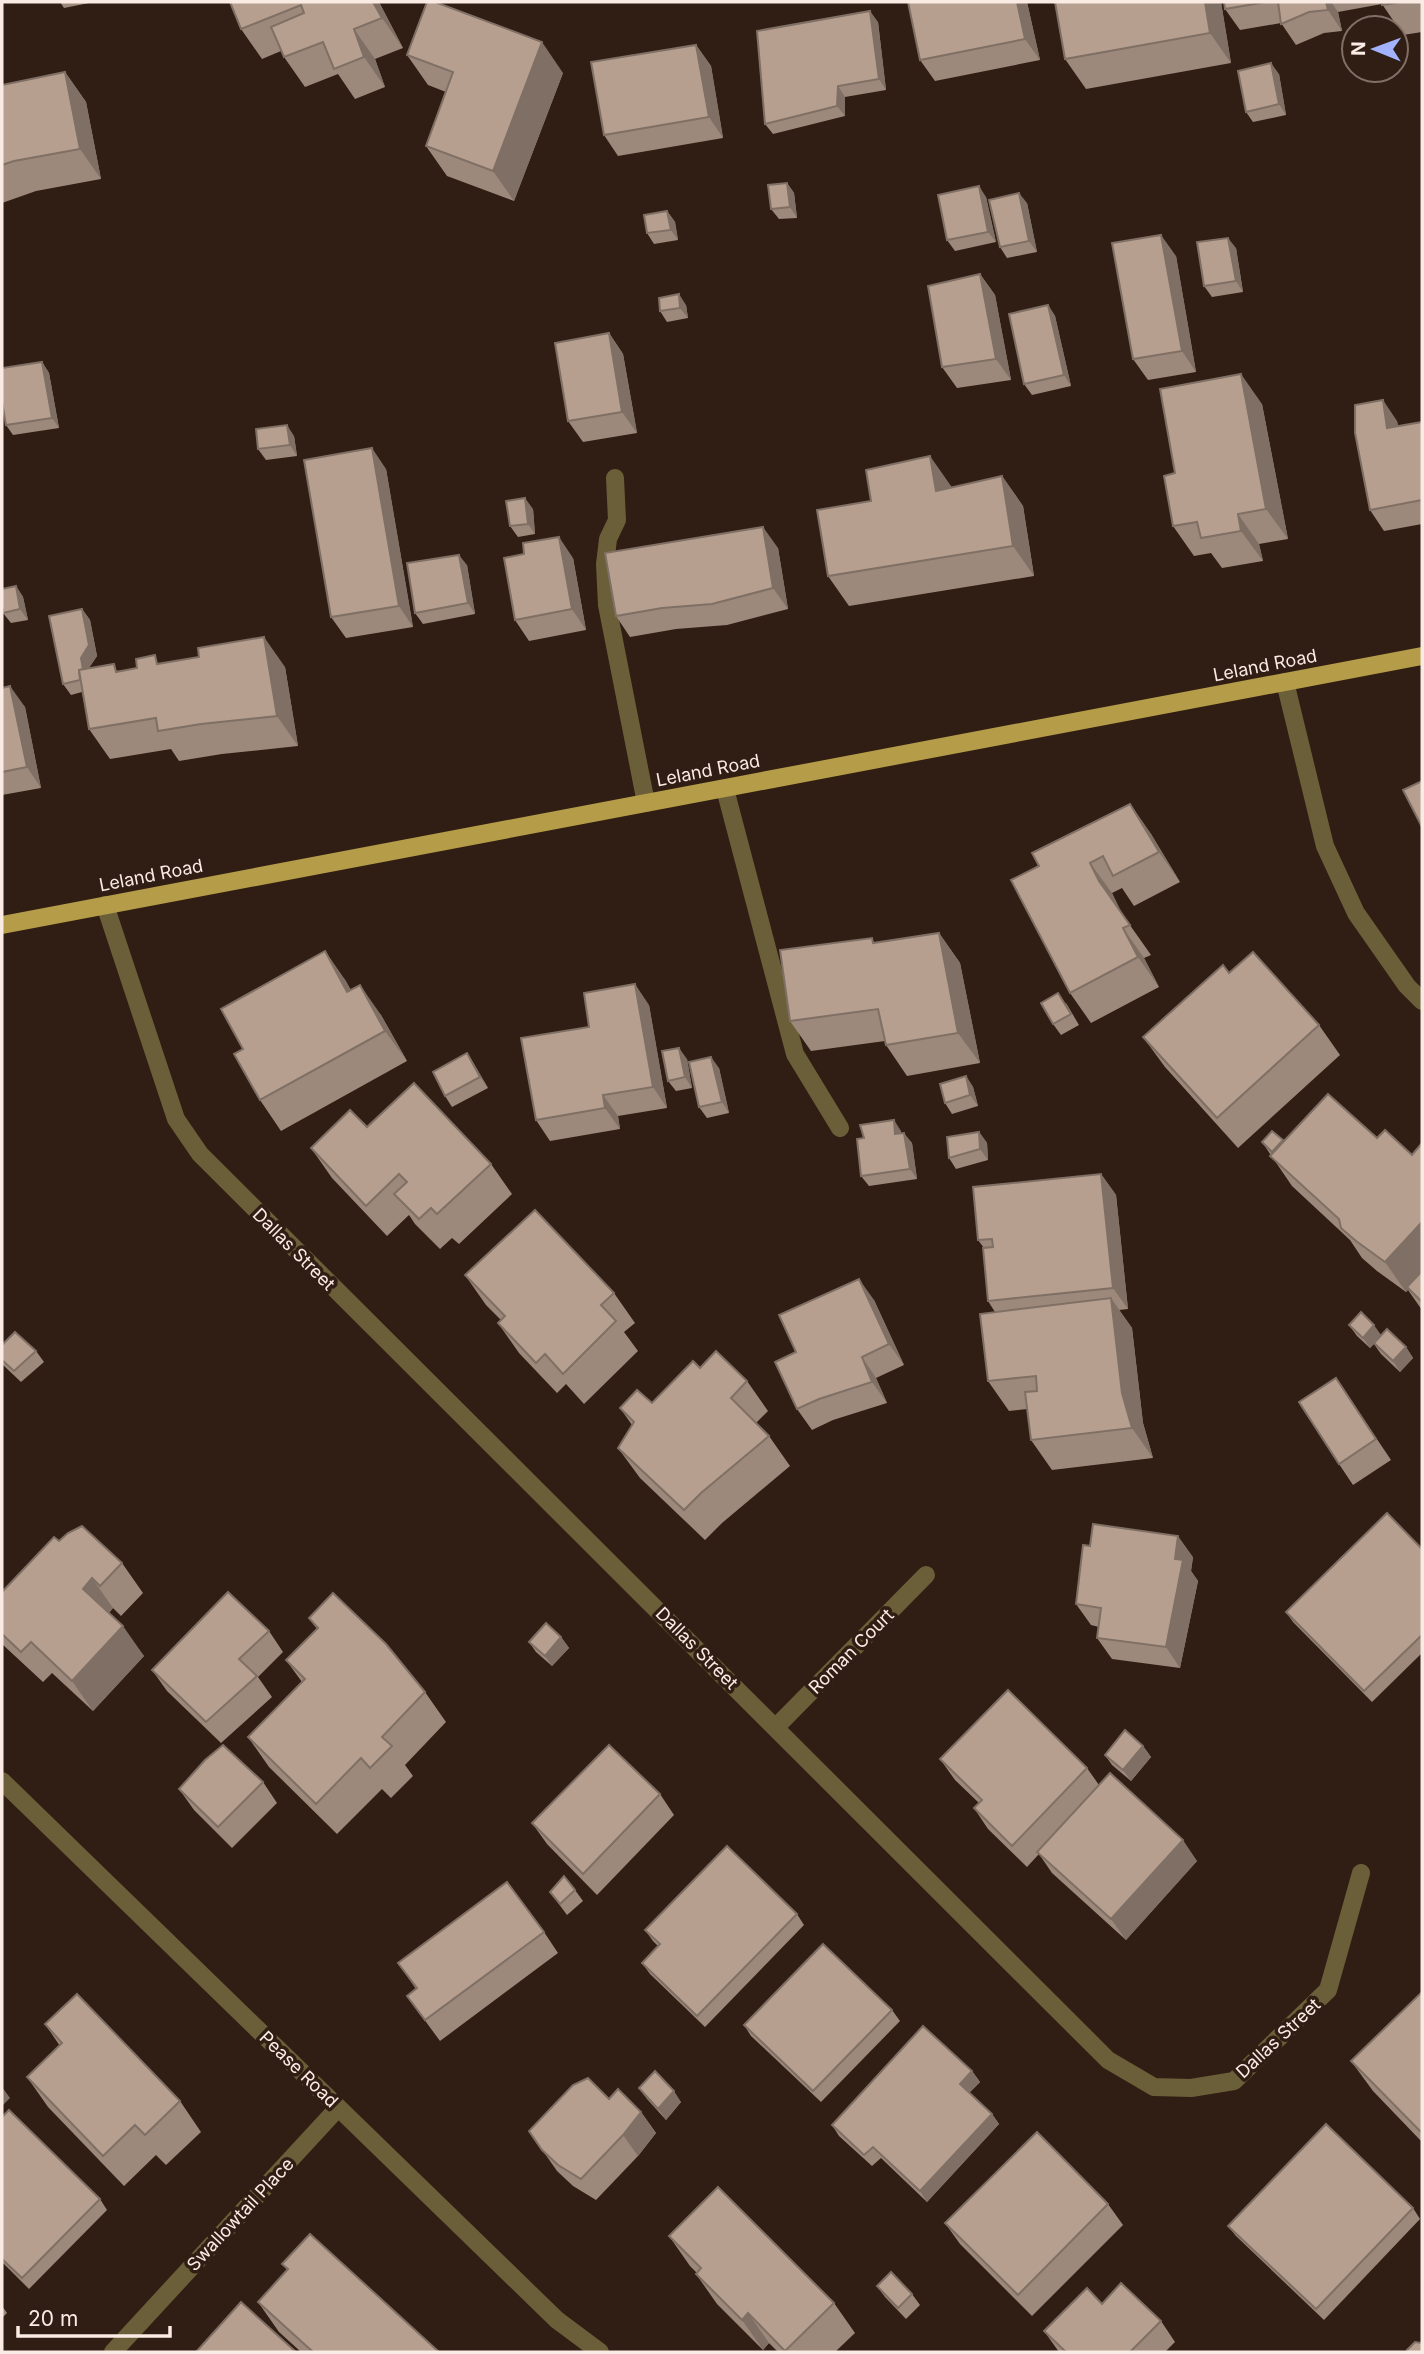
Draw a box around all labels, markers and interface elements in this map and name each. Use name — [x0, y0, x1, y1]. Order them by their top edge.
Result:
north arrow — [1340, 14, 1410, 84]
text: N — [1347, 41, 1370, 56]
street label: Leland Road — [1211, 645, 1319, 685]
street label: Leland Road — [654, 750, 762, 790]
street label: Leland Road — [97, 855, 205, 895]
street label: Dallas Street — [249, 1204, 339, 1294]
street label: Dallas Street — [652, 1603, 742, 1693]
street label: Roman Court — [804, 1604, 898, 1698]
street label: Dallas Street — [1232, 1994, 1324, 2082]
street label: Pease Road — [256, 2026, 342, 2112]
street label: Swallowtail Place — [182, 2153, 298, 2275]
scale bar — [18, 2294, 170, 2338]
text: 20 m — [28, 2306, 78, 2331]

